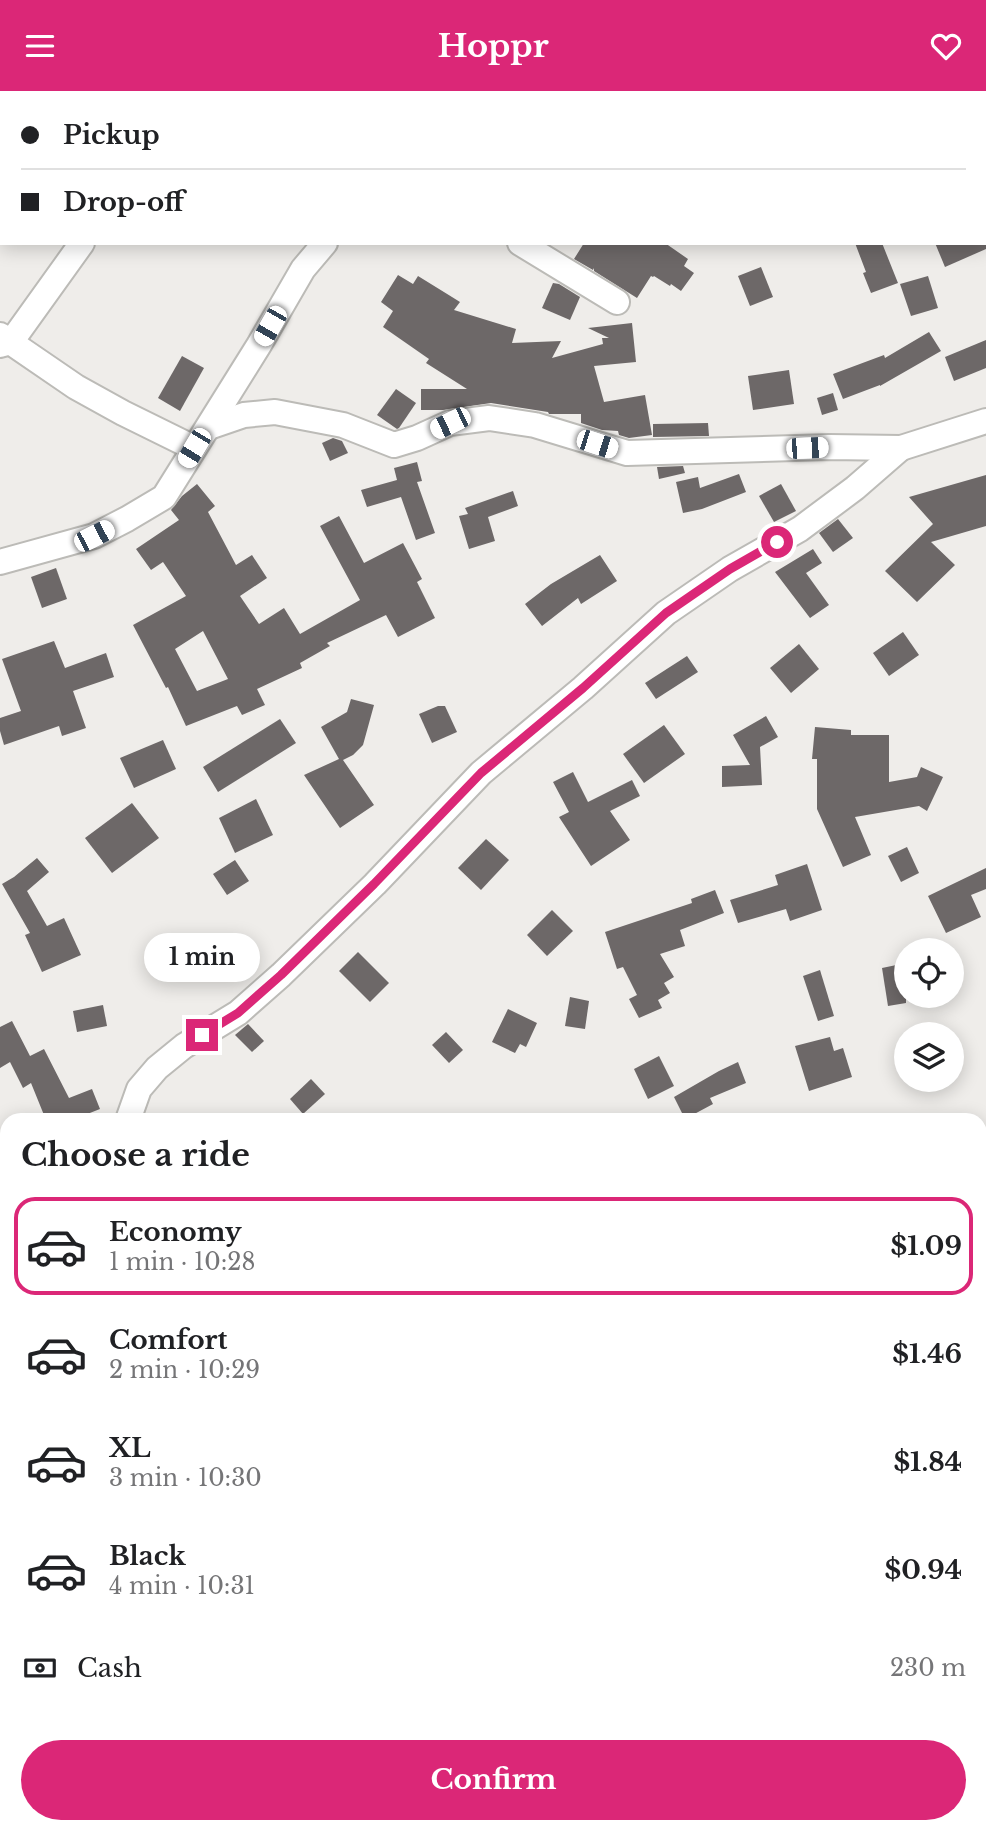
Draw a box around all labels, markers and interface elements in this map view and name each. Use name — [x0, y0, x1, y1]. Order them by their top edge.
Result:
text: Hoppr — [437, 26, 549, 66]
icon: menu — [21, 27, 59, 65]
icon: heart — [927, 27, 965, 65]
text: Pickup — [63, 119, 160, 151]
text: Drop-off — [63, 186, 184, 218]
car — [251, 303, 290, 349]
car — [427, 404, 474, 442]
car — [175, 425, 214, 471]
car — [574, 428, 621, 460]
car — [786, 437, 829, 459]
car — [71, 517, 118, 555]
route start — [761, 526, 793, 558]
callout: 1 min — [144, 933, 260, 983]
map controls — [894, 938, 964, 1092]
button: locate — [894, 938, 964, 1008]
text: 1 min — [169, 943, 235, 971]
route end — [186, 1019, 218, 1051]
button: layers — [894, 1022, 964, 1092]
text: Choose a ride — [21, 1135, 250, 1175]
icon: car — [25, 1215, 88, 1278]
text: Economy — [109, 1216, 242, 1248]
text: $1.09 — [891, 1230, 962, 1262]
text: 1 min · 10:28 — [109, 1248, 255, 1276]
icon: car — [25, 1323, 88, 1386]
text: Comfort — [109, 1324, 227, 1356]
text: $1.46 — [892, 1338, 962, 1370]
text: 2 min · 10:29 — [109, 1356, 260, 1384]
icon: car — [25, 1431, 88, 1494]
text: XL — [109, 1432, 151, 1464]
text: $1.84 — [893, 1446, 962, 1478]
text: 3 min · 10:30 — [109, 1464, 262, 1492]
icon: car — [25, 1539, 88, 1602]
text: Black — [109, 1540, 186, 1572]
text: $0.94 — [885, 1554, 962, 1586]
text: 4 min · 10:31 — [109, 1572, 255, 1600]
icon: cash — [21, 1649, 59, 1687]
text: Cash — [77, 1652, 142, 1684]
text: 230 m — [890, 1654, 966, 1682]
button: Confirm — [21, 1740, 966, 1820]

